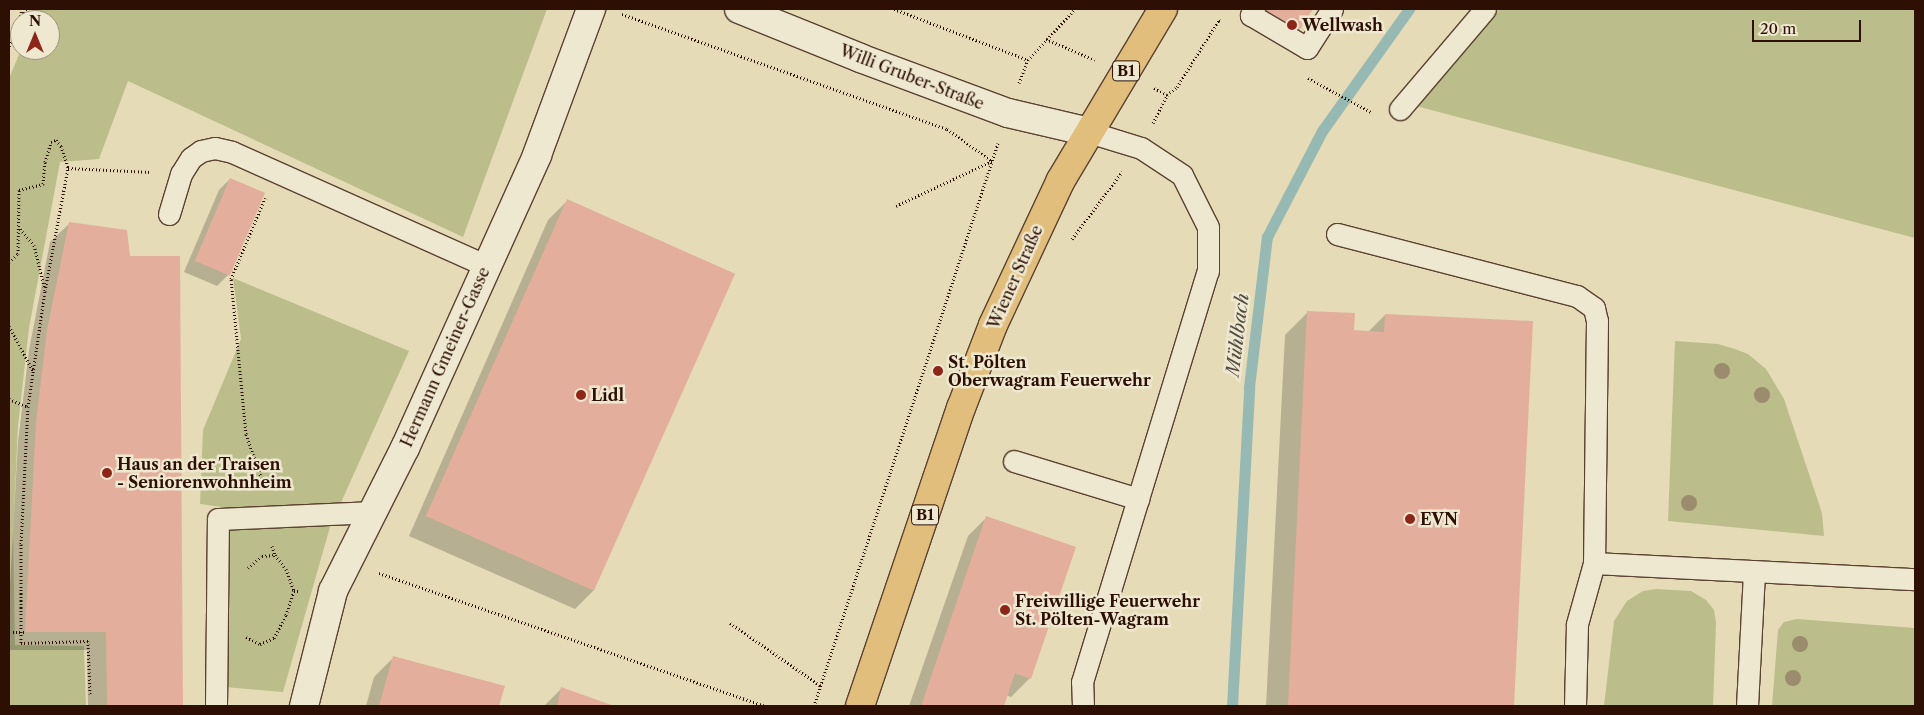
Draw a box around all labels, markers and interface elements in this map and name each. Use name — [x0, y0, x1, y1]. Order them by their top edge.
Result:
north arrow — [10, 10, 60, 60]
scale bar — [1754, 10, 1863, 42]
text: N — [29, 12, 41, 30]
place label: Wellwash — [1302, 15, 1383, 35]
marker: Wellwash — [1286, 19, 1298, 31]
text: 20 m — [1760, 19, 1796, 38]
street label: Willi Gruber-Straße — [837, 41, 987, 113]
road number: B1 — [1111, 58, 1141, 84]
street label: Wiener Straße — [984, 222, 1046, 332]
street label: Hermann Gmeiner-Gasse — [397, 264, 493, 450]
water label: Mühlbach — [1222, 292, 1254, 378]
place label: St. Pölten Oberwagram Feuerwehr — [948, 352, 1151, 390]
marker: St. Pölten Oberwagram Feuerwehr — [932, 365, 944, 377]
place label: Lidl — [591, 385, 624, 405]
marker: Lidl — [575, 389, 587, 401]
place label: Haus an der Traisen - Seniorenwohnheim — [117, 454, 292, 492]
marker: Haus an der Traisen - Seniorenwohnheim — [101, 467, 113, 479]
road number: B1 — [910, 502, 940, 528]
place label: EVN — [1420, 509, 1458, 529]
marker: EVN — [1404, 513, 1416, 525]
place label: Freiwillige Feuerwehr St. Pölten-Wagram — [1015, 591, 1200, 629]
marker: Freiwillige Feuerwehr St. Pölten-Wagram — [999, 604, 1011, 616]

